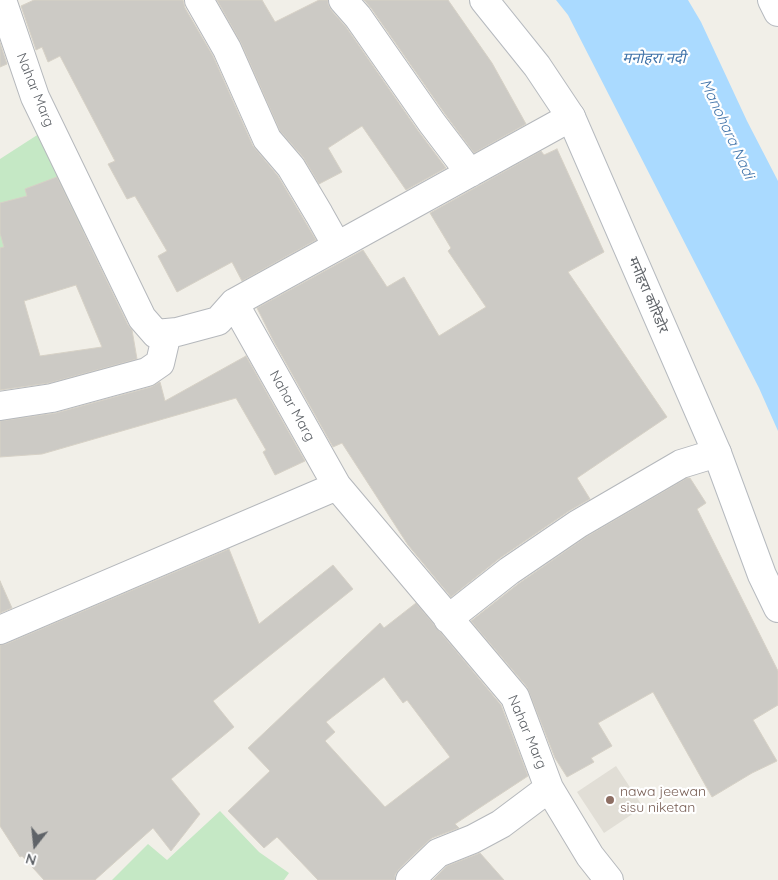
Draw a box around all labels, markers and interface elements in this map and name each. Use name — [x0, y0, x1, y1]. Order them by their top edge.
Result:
water label: मनोहरा नदी — [622, 49, 686, 67]
street label: Nahar Marg — [13, 51, 57, 129]
water label: Manohara Nadi — [696, 76, 758, 182]
street label: मनोहरा कोरिडोर — [624, 254, 672, 336]
street label: Nahar Marg — [266, 368, 318, 444]
street label: Nahar Marg — [504, 693, 550, 771]
place label: nawa jeewan sisu niketan — [620, 784, 706, 816]
marker: nawa jeewan sisu niketan — [604, 794, 616, 806]
north arrow — [10, 820, 60, 870]
text: N — [23, 849, 38, 869]

